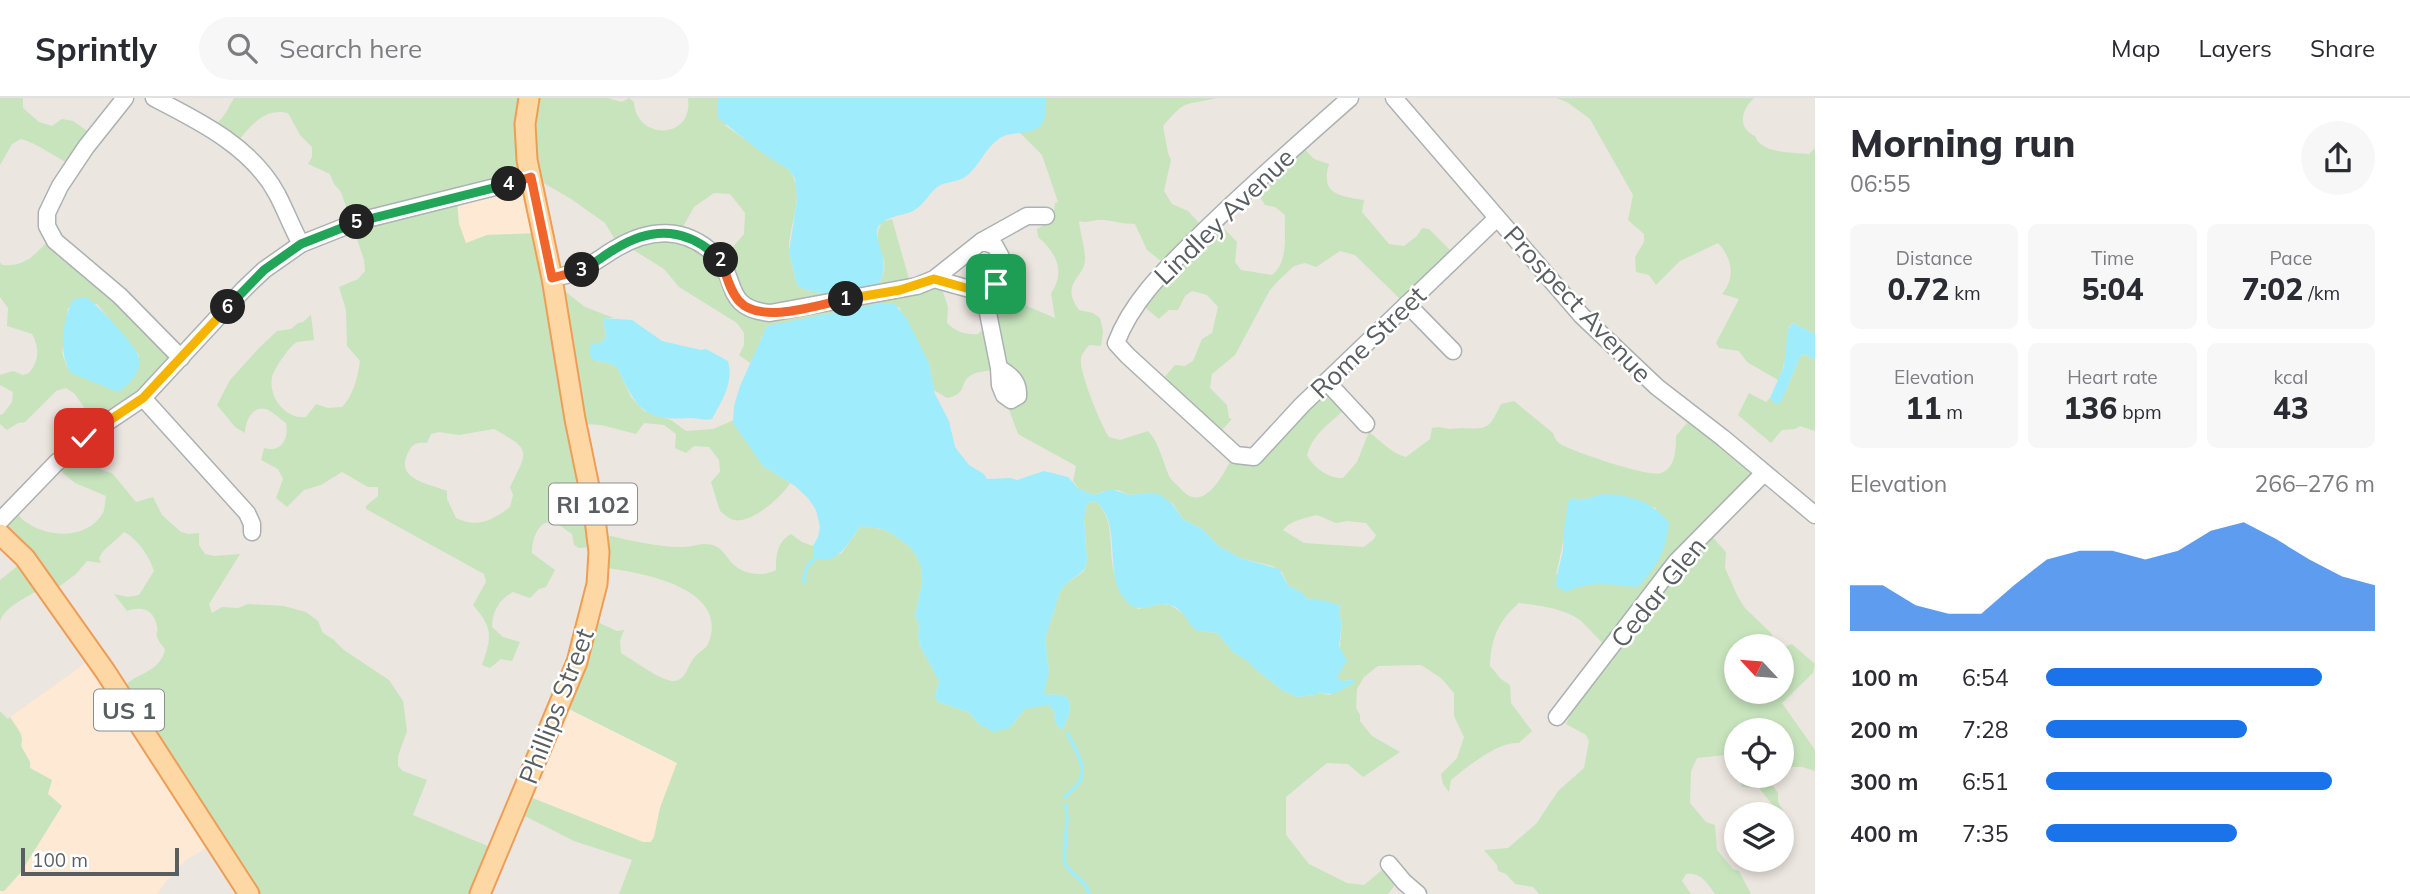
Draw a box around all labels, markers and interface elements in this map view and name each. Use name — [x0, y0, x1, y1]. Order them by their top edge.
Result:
search box — [199, 17, 689, 80]
text: Sprintly — [35, 28, 157, 69]
icon: search — [223, 29, 261, 67]
text: Search here — [279, 32, 422, 65]
text: Map — [2111, 33, 2160, 63]
text: Layers — [2198, 33, 2272, 63]
text: Share — [2310, 33, 2375, 63]
text: Morning run — [1850, 119, 2076, 167]
button: share — [2301, 121, 2375, 195]
street label: Lindley Avenue — [1147, 141, 1301, 291]
pin: 4 — [491, 166, 526, 202]
text: 06:55 — [1850, 169, 1910, 198]
text: 4 — [503, 171, 514, 195]
pin: 5 — [340, 204, 374, 240]
text: 5 — [351, 209, 362, 233]
street label: Prospect Avenue — [1497, 219, 1659, 389]
pin: 2 — [704, 242, 738, 278]
text: Distance — [1896, 246, 1973, 270]
text: Time — [2091, 246, 2134, 270]
text: Pace — [2269, 246, 2312, 270]
text: 2 — [715, 247, 726, 271]
pin: 3 — [564, 252, 600, 288]
pin — [966, 254, 1026, 314]
text: 3 — [576, 257, 587, 281]
icon: arrive — [977, 265, 1015, 303]
text: 0.72 — [1888, 270, 1949, 308]
text: 5:04 — [2082, 270, 2143, 308]
text: 7:02 — [2242, 270, 2303, 308]
street label: Rome Street — [1303, 279, 1433, 405]
text: km — [1949, 281, 1981, 305]
text: /km — [2303, 281, 2340, 305]
pin: 1 — [828, 282, 864, 316]
text: 1 — [840, 286, 851, 310]
pin: 6 — [210, 290, 246, 325]
text: 6 — [222, 294, 233, 318]
text: Elevation — [1894, 365, 1974, 389]
text: Heart rate — [2067, 365, 2158, 389]
text: kcal — [2273, 365, 2308, 389]
text: 11 — [1905, 389, 1941, 427]
text: 136 — [2063, 389, 2117, 427]
text: 43 — [2273, 389, 2309, 427]
text: m — [1941, 400, 1963, 424]
text: bpm — [2117, 400, 2162, 424]
pin — [54, 408, 114, 468]
icon: check — [65, 419, 103, 457]
text: Elevation — [1850, 469, 1947, 498]
text: 266–276 m — [2254, 469, 2375, 498]
road number: RI 102 — [549, 484, 637, 524]
street label: Cedar Glen — [1603, 530, 1713, 654]
street label: Phillips Street — [511, 623, 601, 789]
north arrow — [1724, 634, 1794, 704]
map controls — [1724, 634, 1794, 872]
text: 100 m — [1850, 663, 1918, 692]
text: 6:54 — [1962, 663, 2009, 692]
road number: US 1 — [94, 690, 164, 730]
text: 200 m — [1850, 715, 1918, 744]
text: 7:28 — [1962, 715, 2009, 744]
button: locate — [1724, 718, 1794, 788]
text: 300 m — [1850, 767, 1918, 796]
text: 6:51 — [1962, 767, 2009, 796]
button: layers — [1724, 802, 1794, 872]
text: 400 m — [1850, 819, 1918, 848]
text: 7:35 — [1962, 819, 2009, 848]
scale bar — [21, 845, 178, 877]
text: 100 m — [32, 848, 88, 872]

